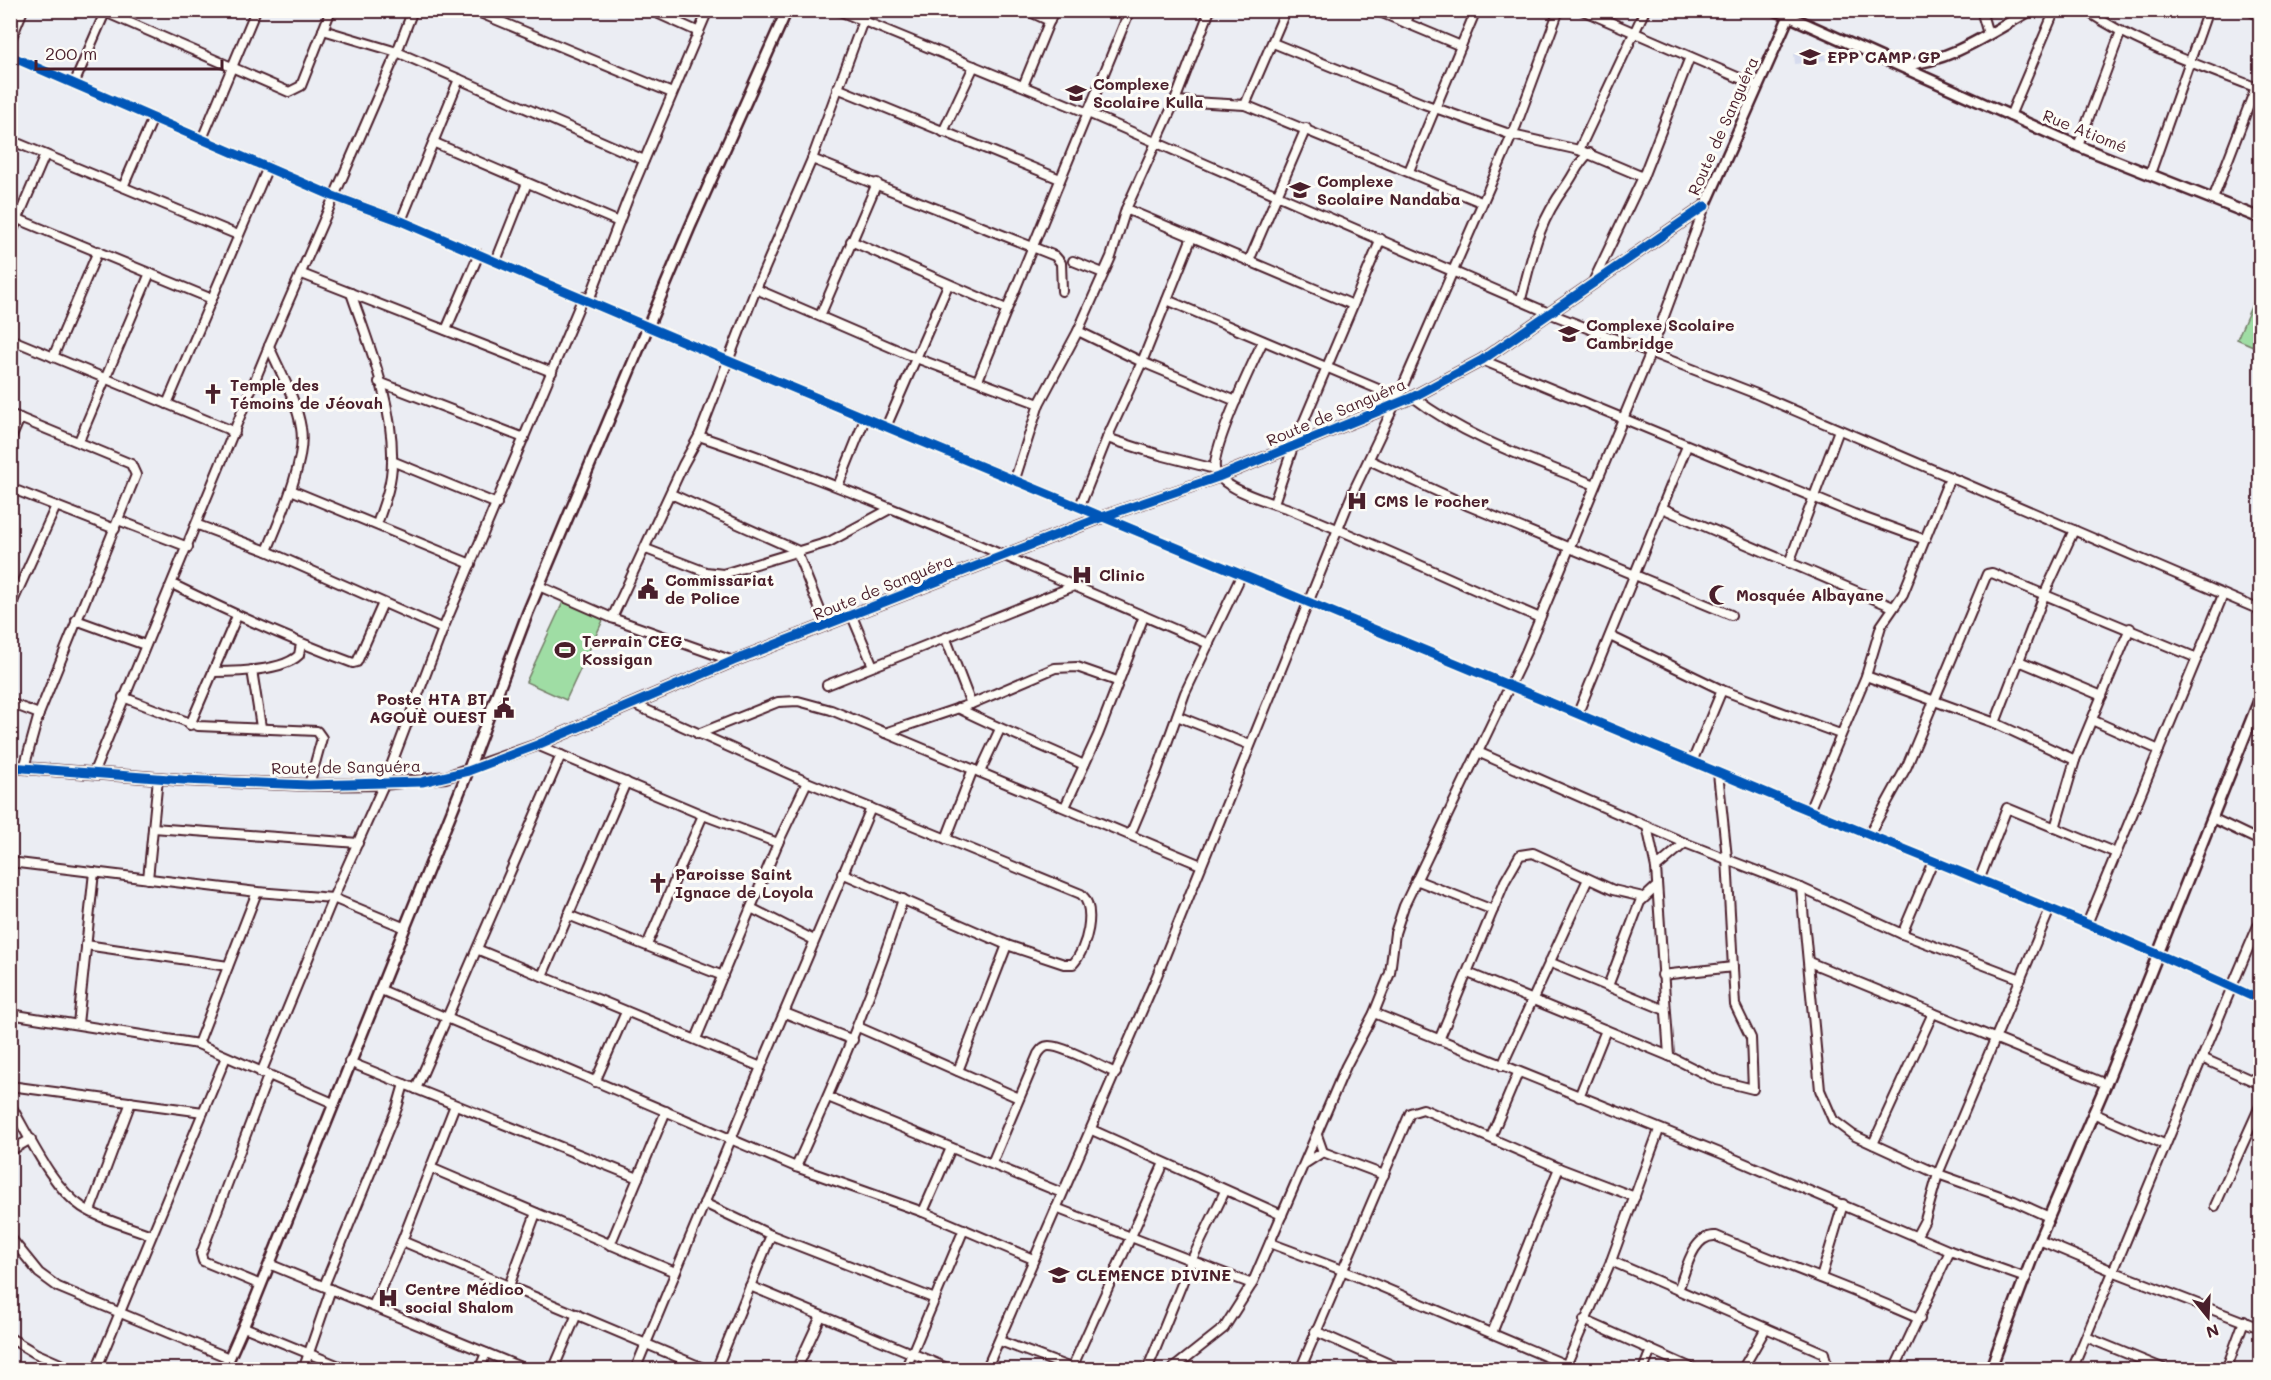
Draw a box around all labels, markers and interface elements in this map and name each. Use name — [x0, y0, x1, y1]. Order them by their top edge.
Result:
scale bar — [36, 33, 222, 71]
text: 200 m — [45, 41, 97, 65]
school or university icon: EPP CAMP GP — [1798, 45, 1822, 69]
place label: EPP CAMP GP — [1827, 46, 1941, 67]
street label: Route de Sanguéra — [1683, 53, 1763, 198]
place label: Complexe Scolaire Kulla — [1093, 73, 1204, 112]
school or university icon: Complexe Scolaire Kulla — [1064, 81, 1088, 105]
street label: Rue Atiomé — [2040, 104, 2130, 157]
place label: Complexe Scolaire Nandaba — [1317, 170, 1461, 209]
school or university icon: Complexe Scolaire Nandaba — [1288, 178, 1312, 202]
place label: Complexe Scolaire Cambridge — [1586, 314, 1735, 353]
school or university icon: Complexe Scolaire Cambridge — [1557, 322, 1581, 346]
street label: Route de Sanguéra — [1263, 373, 1409, 450]
place label: Temple des Témoins de Jéovah — [230, 374, 383, 413]
church icon: Temple des Témoins de Jéovah — [201, 382, 225, 406]
hospital icon: CMS le rocher — [1345, 489, 1369, 513]
place label: CMS le rocher — [1374, 490, 1489, 511]
street label: Route de Sanguéra — [810, 549, 956, 624]
hospital icon: Clinic — [1070, 563, 1094, 587]
place label: Clinic — [1099, 564, 1145, 585]
place label: Commissariat de Police — [665, 569, 774, 608]
public building icon: Commissariat de Police — [636, 577, 660, 601]
mosque icon: Mosquée Albayane — [1707, 583, 1731, 607]
place label: Mosquée Albayane — [1736, 584, 1884, 605]
place label: Terrain CEG Kossigan — [582, 630, 682, 669]
sports icon: Terrain CEG Kossigan — [553, 638, 577, 662]
place label: Poste HTA BT AGOUÈ OUEST — [369, 688, 487, 727]
public building icon: Poste HTA BT AGOUÈ OUEST — [492, 696, 516, 720]
street label: Route de Sanguéra — [271, 755, 421, 778]
place label: Paroisse Saint Ignace de Loyola — [675, 863, 814, 902]
church icon: Paroisse Saint Ignace de Loyola — [646, 871, 670, 895]
school or university icon: CLEMENCE DIVINE — [1047, 1263, 1071, 1287]
place label: CLEMENCE DIVINE — [1076, 1264, 1231, 1285]
place label: Centre Médico social Shalom — [405, 1278, 524, 1317]
hospital icon: Centre Médico social Shalom — [376, 1286, 400, 1310]
north arrow — [2178, 1287, 2238, 1347]
text: N — [2204, 1320, 2222, 1344]

